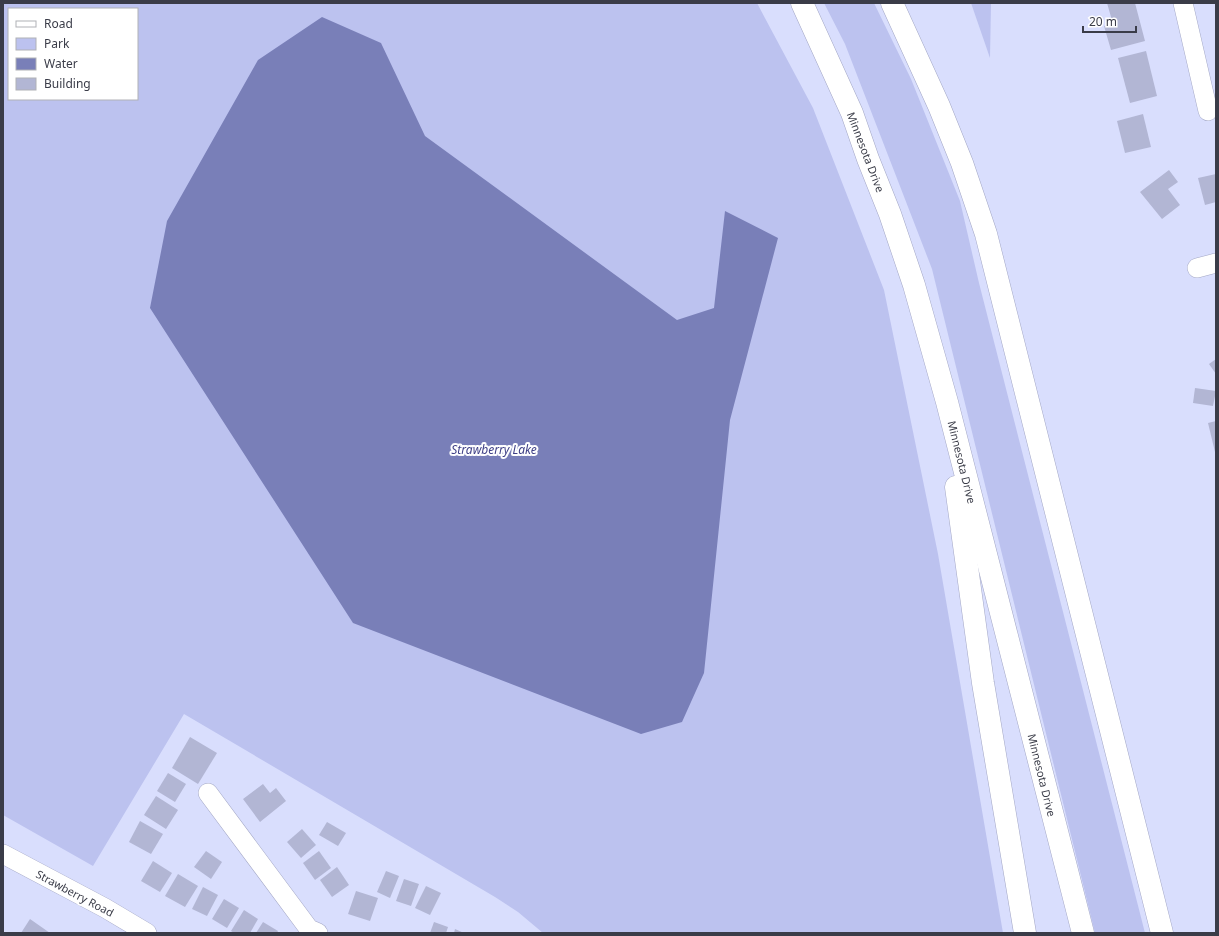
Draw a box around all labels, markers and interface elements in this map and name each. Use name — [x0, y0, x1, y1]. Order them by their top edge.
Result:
legend — [8, 8, 138, 100]
scale bar — [1083, 8, 1136, 34]
text: 20 m — [1089, 13, 1117, 30]
text: Road — [44, 15, 73, 32]
text: Park — [44, 35, 70, 52]
text: Water — [44, 55, 78, 72]
text: Building — [44, 75, 91, 92]
street label: Minnesota Drive — [844, 110, 888, 194]
street label: Minnesota Drive — [944, 419, 980, 505]
water label: Strawberry Lake — [451, 441, 537, 458]
street label: Minnesota Drive — [1024, 732, 1060, 818]
street label: Strawberry Road — [33, 866, 117, 920]

